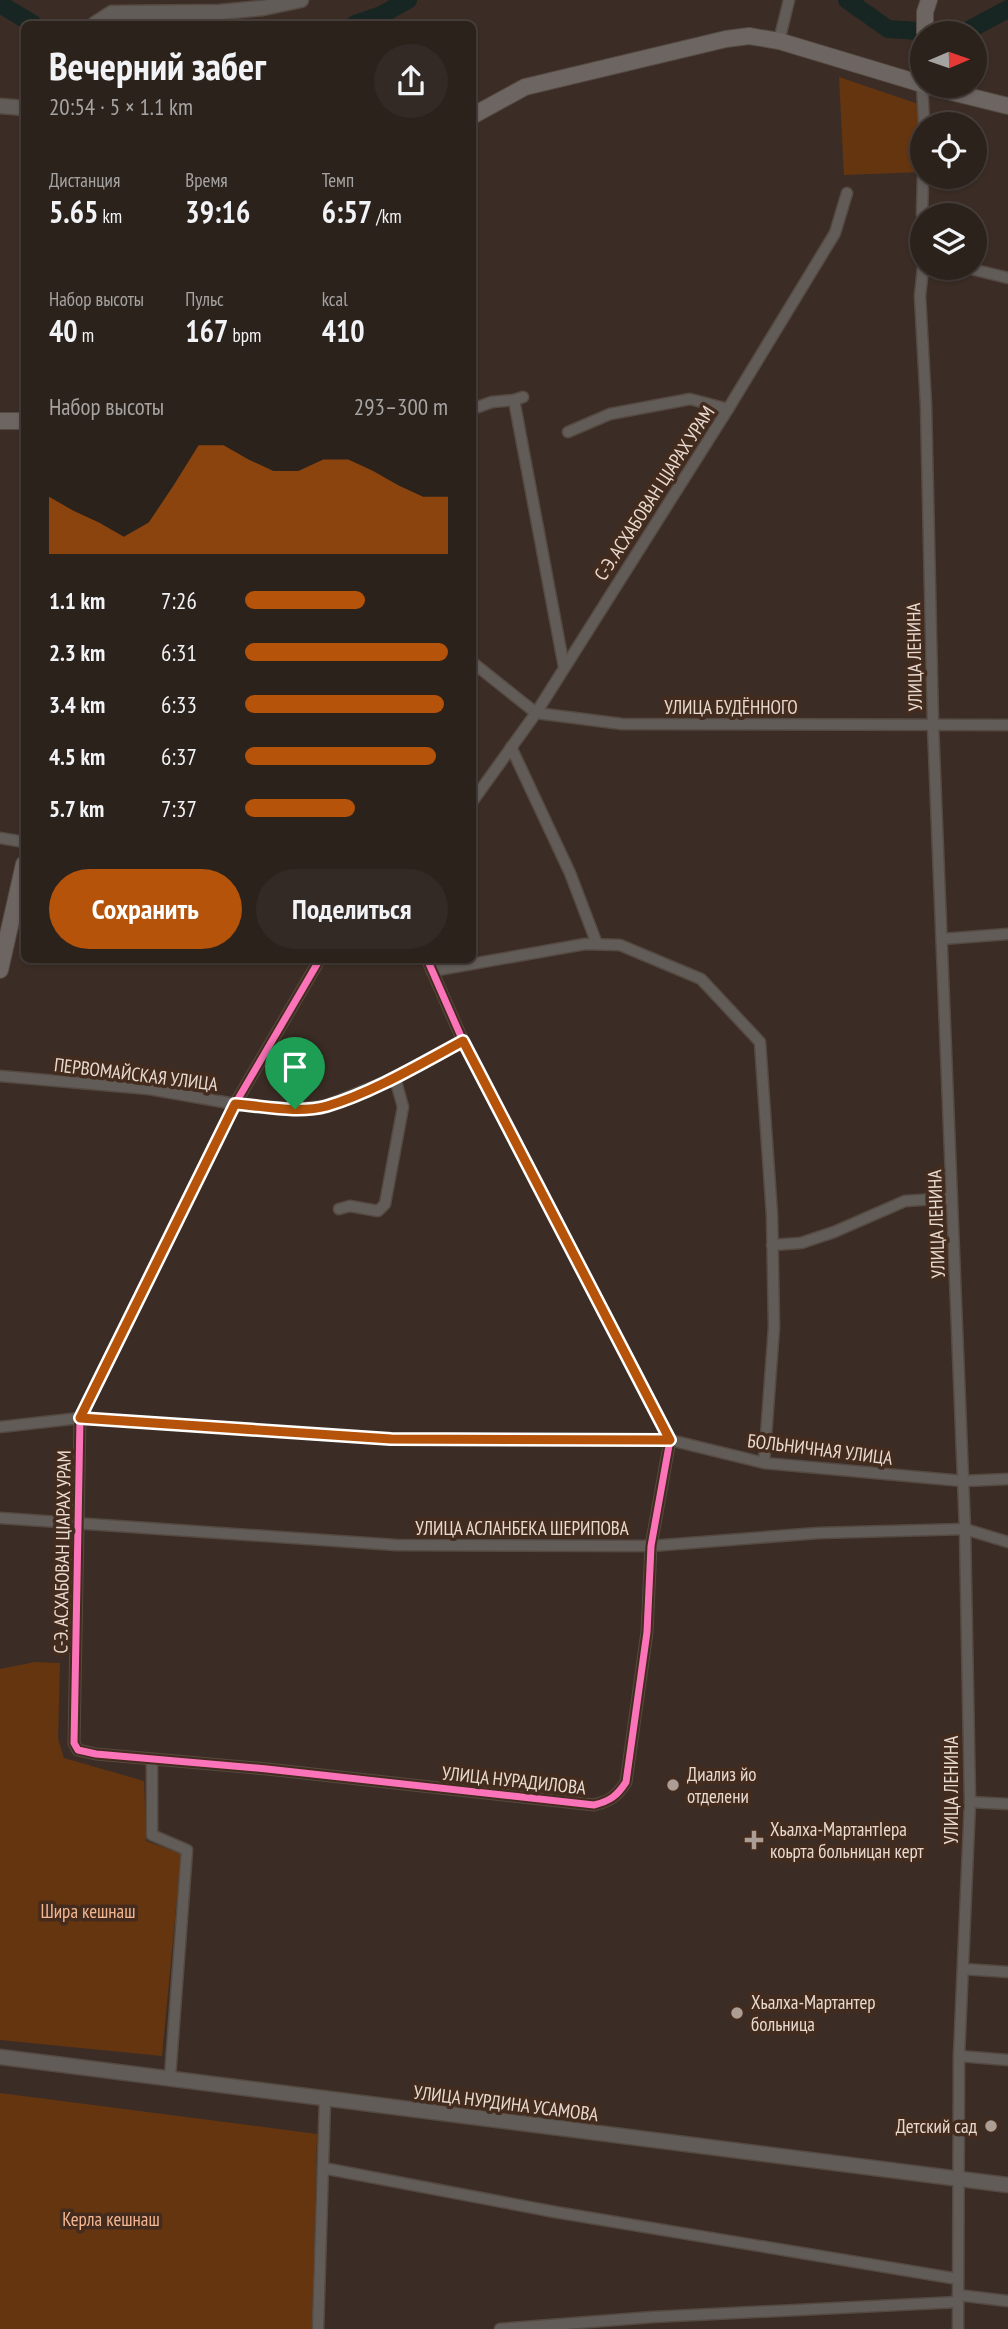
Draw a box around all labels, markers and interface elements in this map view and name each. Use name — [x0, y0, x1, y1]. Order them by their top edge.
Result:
north arrow — [910, 21, 987, 98]
map controls — [910, 21, 987, 280]
text: Вечерний забег — [49, 41, 266, 90]
button: share — [374, 44, 448, 118]
text: 20:54 · 5 × 1.1 km — [49, 92, 193, 121]
button: locate — [910, 112, 987, 189]
text: Дистанция — [49, 168, 120, 192]
text: Время — [185, 168, 228, 192]
text: Темп — [322, 168, 354, 192]
text: 5.65 — [49, 192, 98, 231]
text: 39:16 — [185, 192, 250, 231]
text: 6:57 — [322, 192, 372, 231]
button: layers — [910, 203, 987, 280]
text: km — [98, 204, 122, 228]
text: /km — [372, 204, 402, 228]
text: Набор высоты — [49, 287, 144, 311]
text: Пульс — [185, 287, 224, 311]
text: kcal — [322, 287, 348, 311]
text: 40 — [49, 311, 78, 350]
text: 167 — [185, 311, 228, 350]
text: 410 — [322, 311, 365, 350]
text: m — [78, 323, 94, 347]
text: bpm — [228, 323, 261, 347]
text: Набор высоты — [49, 392, 164, 421]
text: 293–300 m — [354, 392, 448, 421]
street label: С-Э. АСХАБОВАН ЦIАРАХ УРАМ — [589, 401, 719, 585]
text: 1.1 km — [49, 586, 105, 615]
text: 7:26 — [161, 586, 197, 615]
street label: УЛИЦА ЛЕНИНА — [901, 603, 927, 711]
text: 2.3 km — [49, 638, 105, 667]
text: 6:31 — [161, 638, 197, 667]
text: 3.4 km — [49, 690, 105, 719]
text: 6:33 — [161, 690, 197, 719]
street label: УЛИЦА БУДЁННОГО — [664, 695, 798, 719]
text: 4.5 km — [49, 742, 105, 771]
text: 6:37 — [161, 742, 197, 771]
text: 5.7 km — [49, 794, 104, 823]
text: 7:37 — [161, 794, 197, 823]
button: Сохранить — [49, 869, 242, 949]
button: Поделиться — [256, 869, 448, 949]
pin — [265, 1037, 325, 1109]
icon: arrive — [276, 1048, 314, 1086]
street label: ПЕРВОМАЙСКАЯ УЛИЦА — [53, 1052, 219, 1096]
street label: УЛИЦА ЛЕНИНА — [922, 1169, 950, 1279]
street label: БОЛЬНИЧНАЯ УЛИЦА — [746, 1428, 894, 1470]
street label: С-Э. АСХАБОВАН ЦIАРАХ УРАМ — [48, 1450, 76, 1654]
street label: УЛИЦА АСЛАНБЕКА ШЕРИПОВА — [415, 1516, 629, 1540]
street label: УЛИЦА ЛЕНИНА — [939, 1736, 963, 1844]
street label: УЛИЦА НУРАДИЛОВА — [441, 1761, 587, 1800]
place label: Диализ йо отделени — [687, 1762, 757, 1808]
marker: Диализ йо отделени — [665, 1777, 681, 1793]
place label: Хьалха-МартантIера коьрта больницан керт — [770, 1817, 925, 1863]
marker: Хьалха-МартантIера коьрта больницан керт — [744, 1830, 764, 1850]
park label: Шира кешнаш — [41, 1899, 135, 1923]
place label: Хьалха-Мартантер больница — [751, 1990, 876, 2036]
marker: Хьалха-Мартантер больница — [729, 2005, 745, 2021]
street label: УЛИЦА НУРДИНА УСАМОВА — [412, 2080, 600, 2126]
place label: Детский сад — [896, 2114, 978, 2138]
marker: Детский сад — [983, 2118, 999, 2134]
park label: Керла кешнаш — [62, 2207, 160, 2231]

